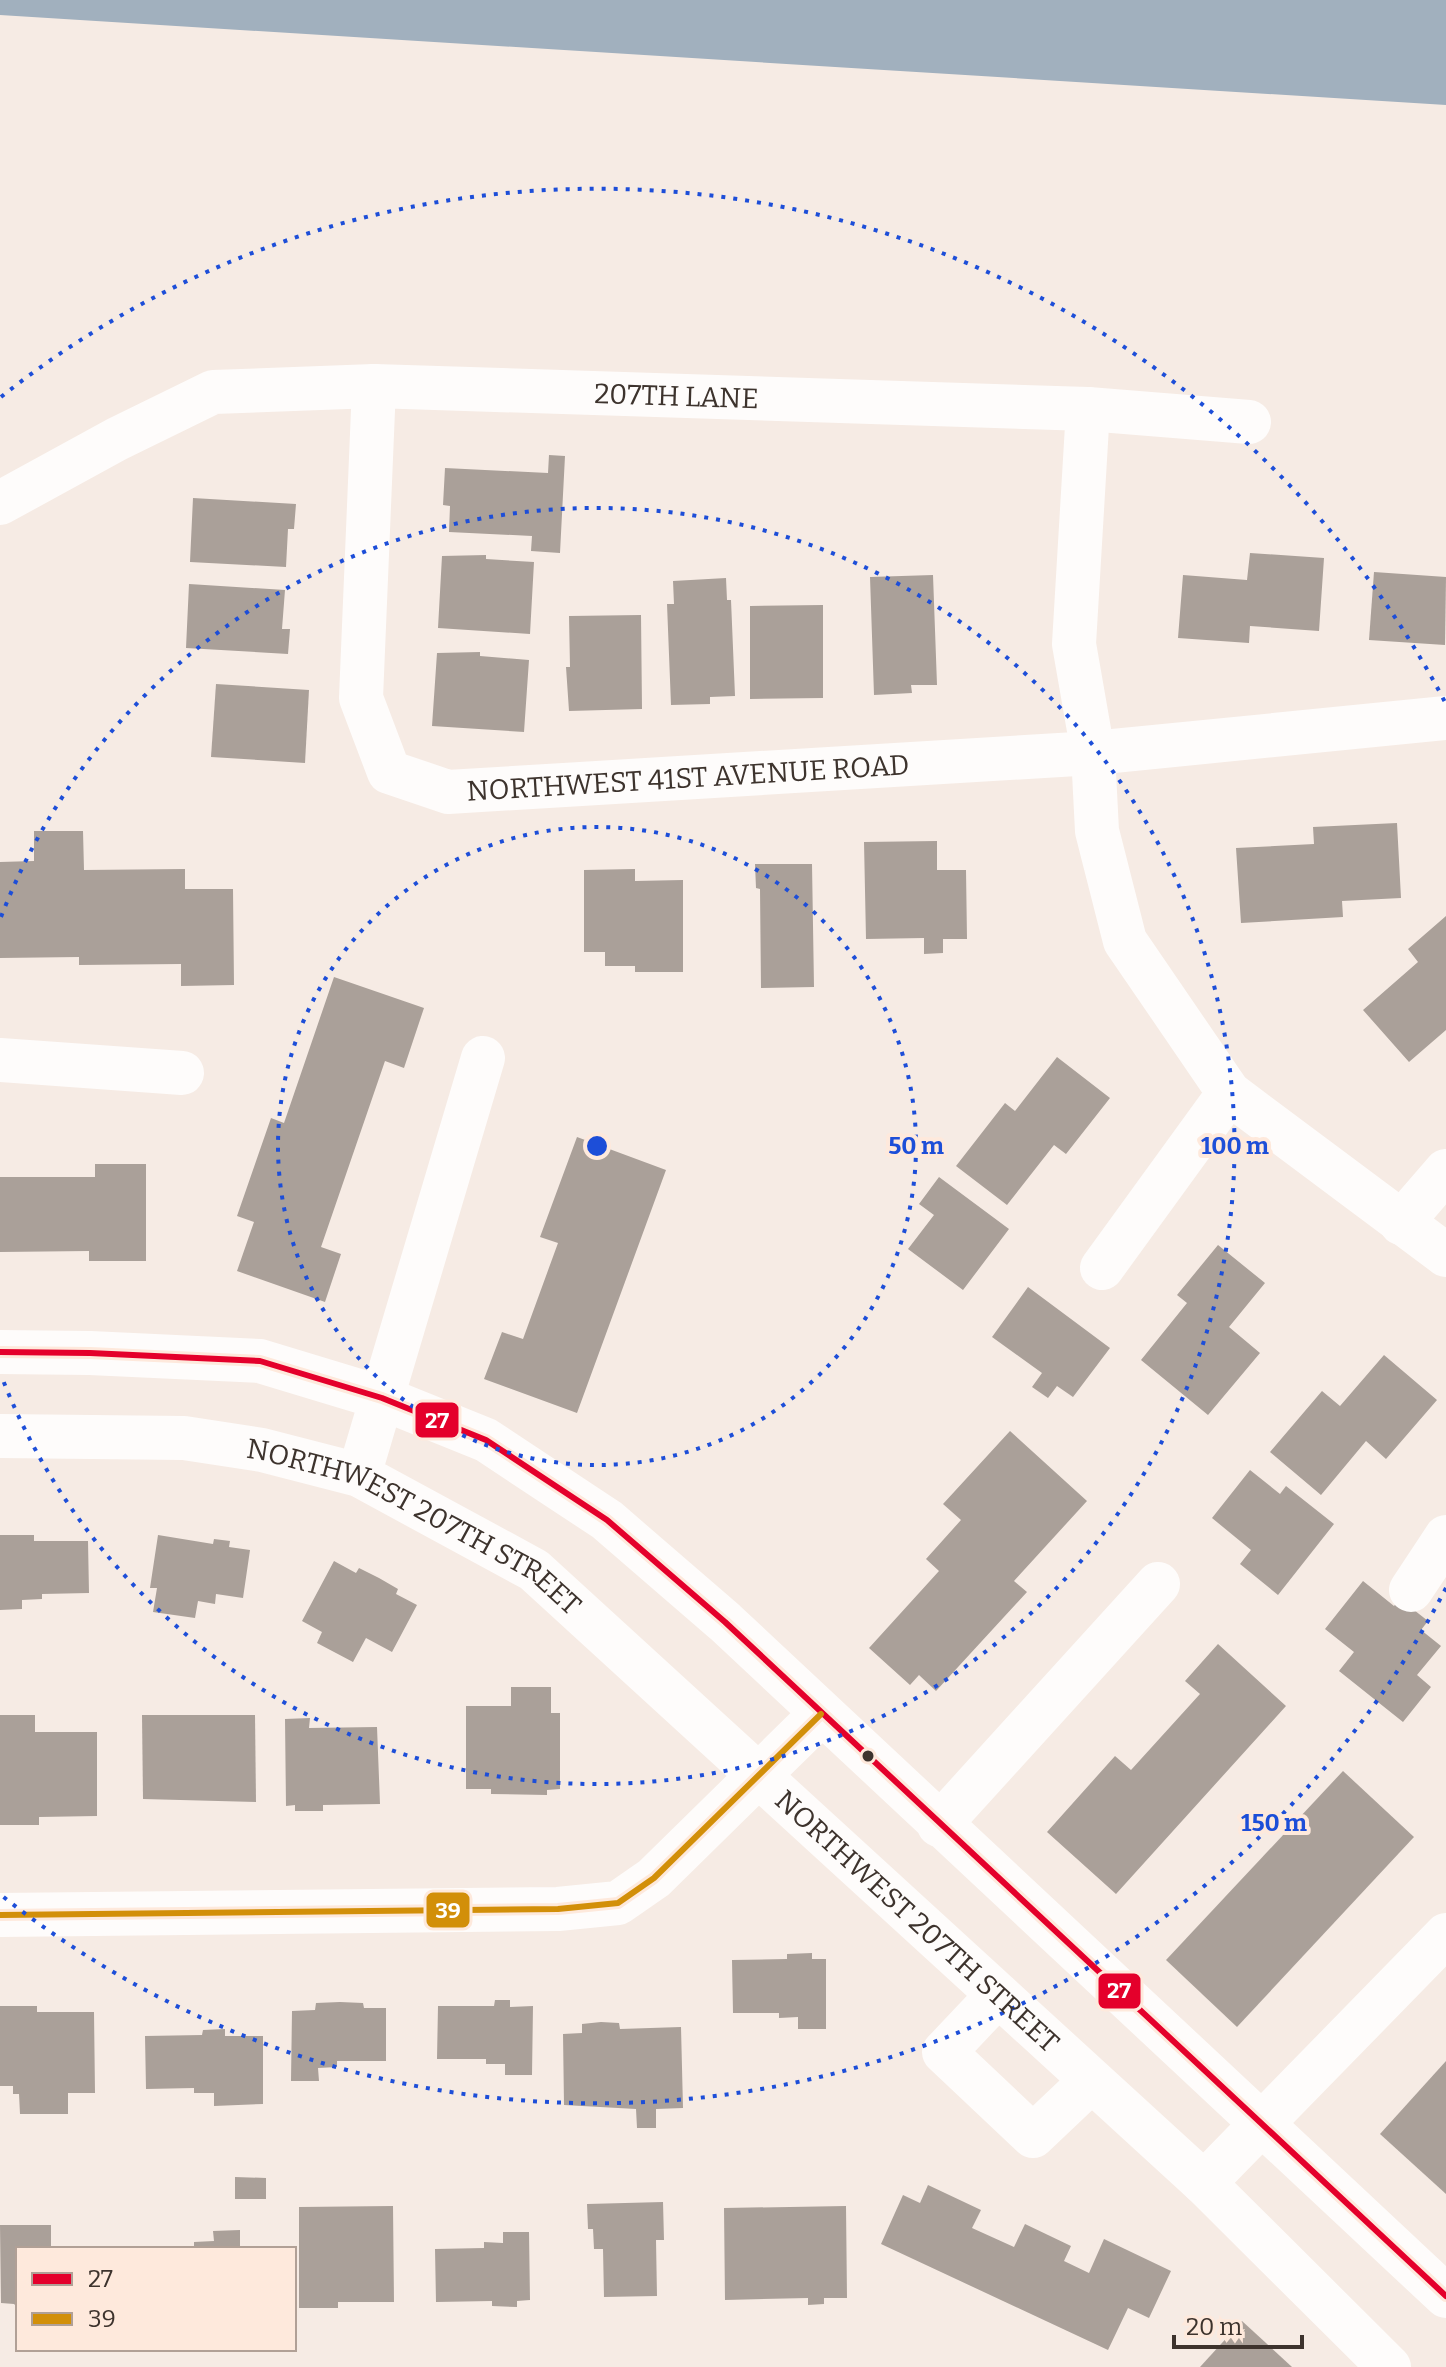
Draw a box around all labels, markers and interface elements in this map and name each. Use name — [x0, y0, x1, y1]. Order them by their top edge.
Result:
street label: 207TH LANE — [594, 377, 759, 415]
street label: NORTHWEST 41ST AVENUE ROAD — [466, 748, 910, 807]
centre of rings — [583, 1132, 611, 1160]
text: 50 m — [888, 1132, 944, 1160]
text: 100 m — [1201, 1132, 1269, 1160]
line badge: 27 — [414, 1401, 460, 1439]
text: 27 — [425, 1407, 449, 1434]
street label: NORTHWEST 207TH STREET — [245, 1431, 588, 1621]
unlabelled marker — [860, 1748, 876, 1764]
street label: NORTHWEST 207TH STREET — [769, 1783, 1066, 2059]
text: 150 m — [1241, 1809, 1307, 1837]
line badge: 39 — [425, 1891, 471, 1929]
text: 39 — [435, 1897, 461, 1924]
line badge: 27 — [1097, 1972, 1142, 2010]
text: 27 — [1107, 1977, 1131, 2004]
legend — [16, 2247, 296, 2351]
text: 27 — [88, 2265, 113, 2293]
scale bar — [1174, 2299, 1302, 2349]
text: 39 — [88, 2305, 116, 2333]
text: 20 m — [1186, 2313, 1242, 2341]

